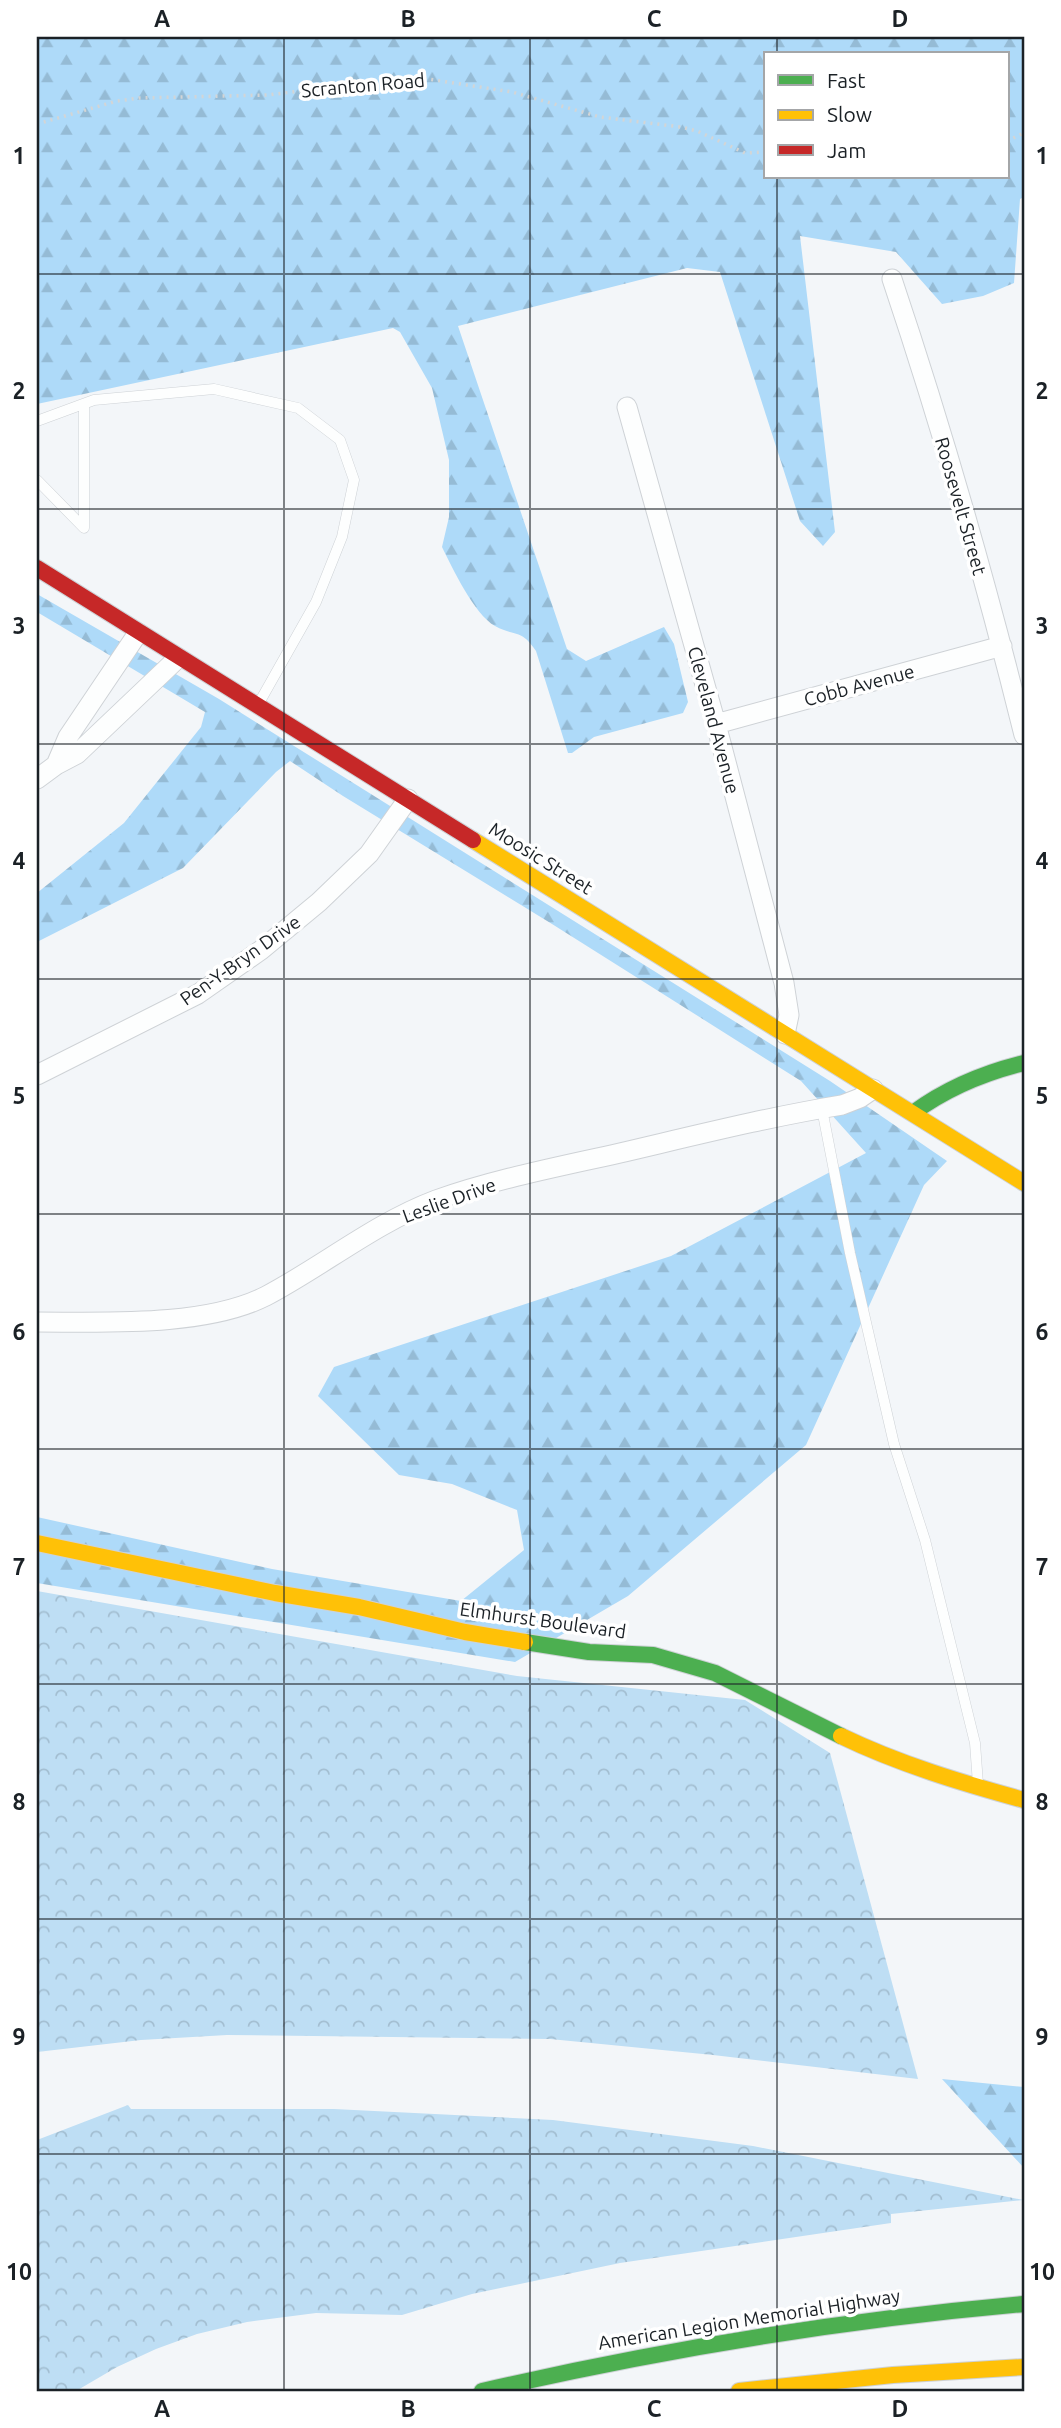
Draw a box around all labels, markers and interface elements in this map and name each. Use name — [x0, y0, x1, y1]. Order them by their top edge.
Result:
text: A — [154, 6, 170, 31]
text: B — [400, 6, 416, 31]
text: C — [647, 6, 662, 31]
text: D — [892, 6, 908, 31]
legend — [764, 52, 1009, 178]
text: Fast — [827, 68, 865, 92]
street label: Scranton Road — [300, 69, 426, 101]
text: Slow — [827, 102, 872, 126]
text: Jam — [827, 138, 866, 162]
text: 1 — [13, 143, 25, 168]
text: 1 — [1036, 143, 1048, 168]
text: 2 — [13, 378, 25, 403]
text: 2 — [1036, 378, 1048, 403]
street label: Roosevelt Street — [931, 435, 991, 578]
text: 3 — [13, 613, 25, 638]
text: 3 — [1036, 613, 1048, 638]
street label: Cleveland Avenue — [684, 644, 744, 796]
street label: Cobb Avenue — [801, 660, 917, 710]
street label: Moosic Street — [485, 817, 597, 899]
text: 4 — [13, 848, 26, 873]
text: 4 — [1036, 848, 1049, 873]
street label: Pen-Y-Bryn Drive — [176, 910, 304, 1010]
text: 5 — [13, 1083, 25, 1108]
text: 5 — [1036, 1083, 1048, 1108]
street label: Leslie Drive — [399, 1173, 499, 1227]
text: 6 — [13, 1319, 26, 1344]
text: 6 — [1036, 1319, 1049, 1344]
text: 7 — [13, 1554, 25, 1579]
text: 7 — [1036, 1554, 1048, 1579]
street label: Elmhurst Boulevard — [458, 1597, 628, 1643]
text: 8 — [13, 1789, 25, 1814]
text: 8 — [1036, 1789, 1048, 1814]
text: 9 — [13, 2024, 25, 2049]
text: 9 — [1036, 2024, 1048, 2049]
text: 10 — [6, 2259, 32, 2284]
text: 10 — [1029, 2259, 1055, 2284]
street label: American Legion Memorial Highway — [596, 2284, 902, 2354]
text: A — [154, 2396, 170, 2421]
text: B — [400, 2396, 416, 2421]
text: C — [647, 2396, 662, 2421]
text: D — [892, 2396, 908, 2421]

